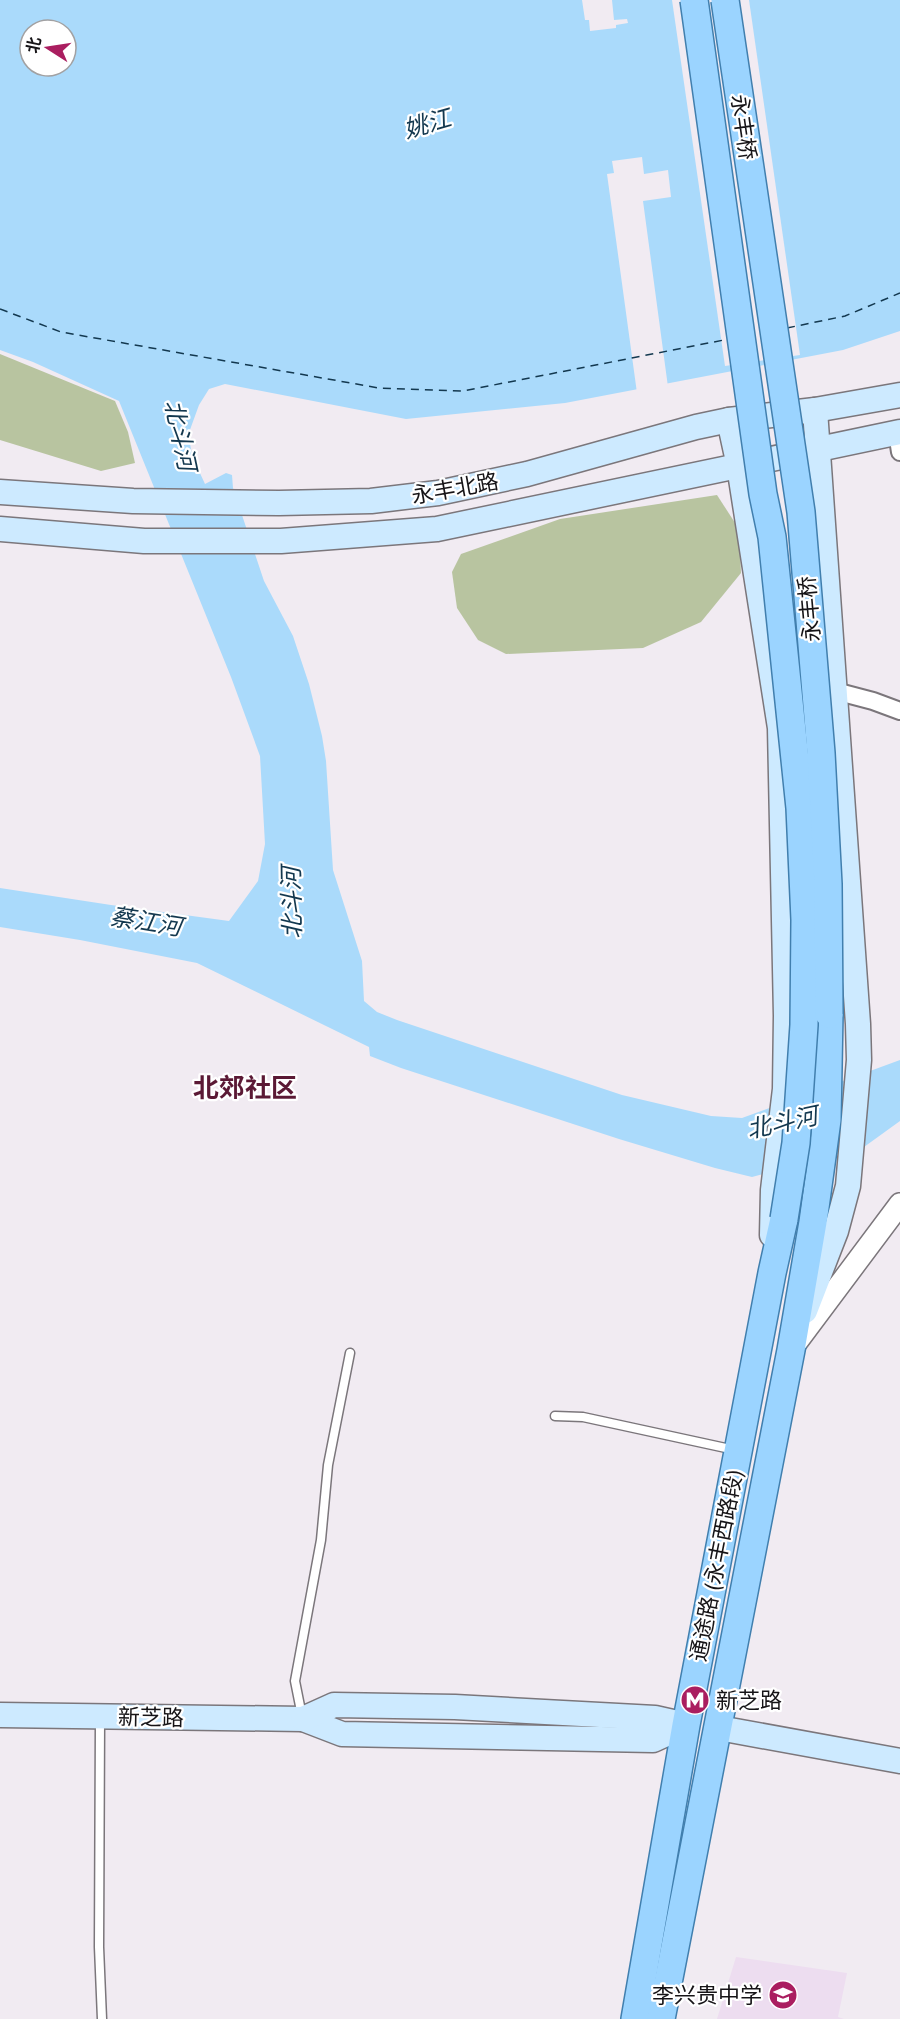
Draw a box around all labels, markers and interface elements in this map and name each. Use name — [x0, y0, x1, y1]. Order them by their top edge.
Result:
north arrow — [18, 18, 78, 78]
text: 北 — [22, 35, 45, 55]
street label: 永丰桥 — [726, 92, 762, 162]
water label: 姚江 — [400, 101, 457, 144]
water label: 北斗河 — [159, 397, 204, 477]
street label: 永丰北路 — [409, 467, 501, 509]
street label: 永丰桥 — [792, 575, 826, 643]
water label: 北斗河 — [275, 863, 307, 939]
water label: 蔡江河 — [108, 901, 188, 942]
district label: 北郊社区 — [193, 1071, 297, 1104]
water label: 北斗河 — [744, 1099, 824, 1144]
street label: 通途路 (永丰西路段) — [684, 1466, 748, 1664]
metro station icon: 新芝路 — [679, 1684, 711, 1716]
place label: 新芝路 — [716, 1686, 782, 1714]
street label: 新芝路 — [118, 1702, 184, 1732]
school or university icon: 李兴贵中学 — [767, 1979, 799, 2011]
place label: 李兴贵中学 — [652, 1981, 762, 2009]

